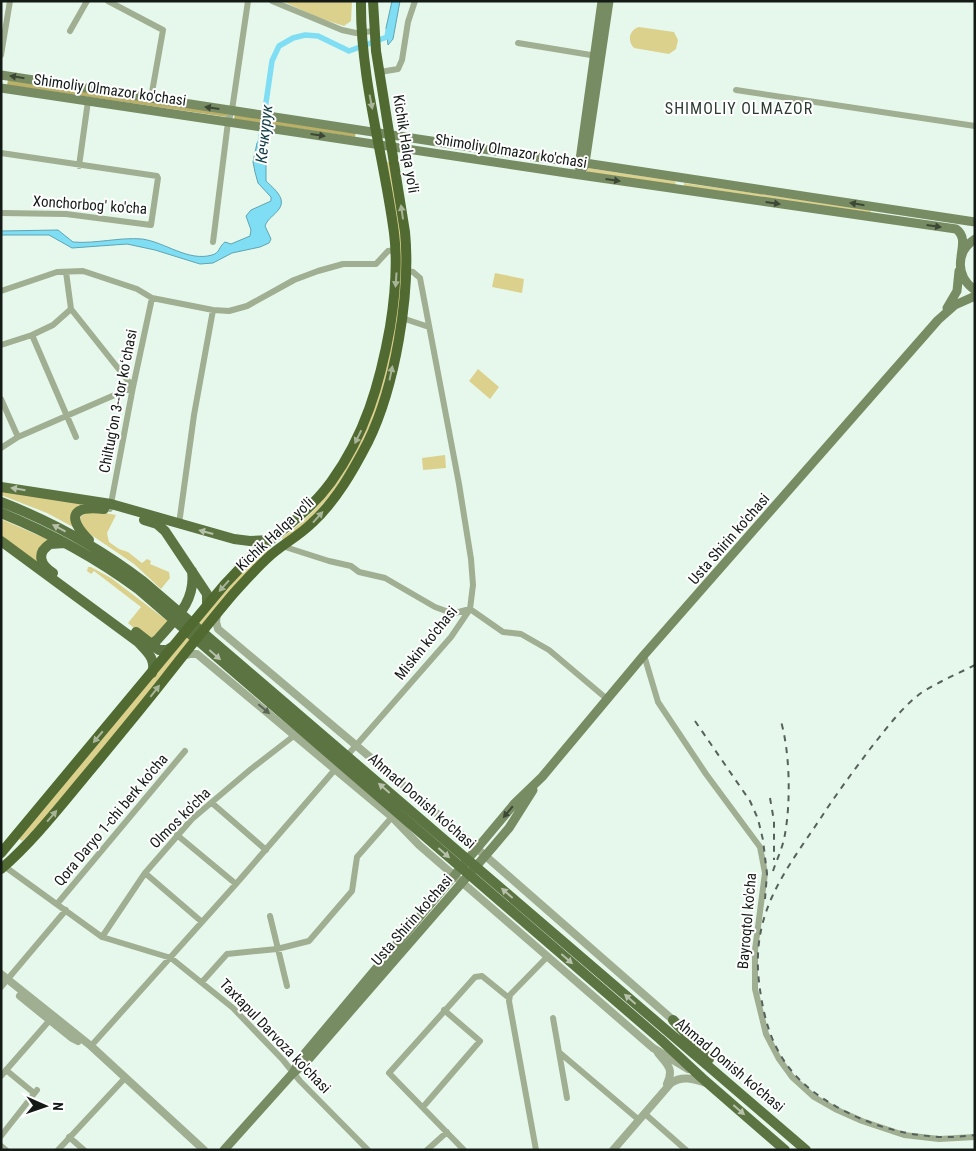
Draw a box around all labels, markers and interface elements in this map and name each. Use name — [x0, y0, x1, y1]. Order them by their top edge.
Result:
street label: Shimoliy Olmazor ko'chasi — [33, 70, 187, 110]
one-way arrow — [9, 73, 25, 81]
street label: Kichik Halqa yo'li — [389, 93, 423, 195]
one-way arrow — [367, 94, 375, 110]
district label: SHIMOLIY OLMAZOR — [665, 99, 813, 118]
one-way arrow — [204, 103, 220, 111]
water label: Кечкурук — [251, 103, 277, 164]
street label: Shimoliy Olmazor ko'chasi — [434, 130, 588, 172]
one-way arrow — [311, 131, 327, 139]
one-way arrow — [605, 176, 621, 184]
street label: Xonchorbog' ko'cha — [32, 192, 148, 218]
one-way arrow — [766, 199, 782, 207]
one-way arrow — [849, 200, 865, 208]
one-way arrow — [398, 203, 406, 219]
one-way arrow — [927, 222, 943, 230]
one-way arrow — [391, 272, 399, 288]
street label: Chiltug'on 3--tor koʻchasi — [95, 328, 141, 474]
one-way arrow — [387, 365, 395, 380]
one-way arrow — [354, 429, 362, 444]
one-way arrow — [10, 485, 26, 493]
street label: Usta Shirin ko'chasi — [685, 490, 773, 588]
street label: Kichik Halqa yo'li — [232, 493, 318, 575]
one-way arrow — [312, 511, 323, 524]
one-way arrow — [52, 524, 66, 532]
one-way arrow — [198, 528, 213, 536]
one-way arrow — [218, 580, 229, 593]
street label: Miskin ko'chasi — [391, 602, 461, 684]
one-way arrow — [208, 650, 221, 661]
one-way arrow — [150, 685, 161, 698]
one-way arrow — [257, 704, 270, 715]
one-way arrow — [92, 730, 103, 743]
street label: Ahmad Donish ko'chasi — [365, 749, 479, 853]
street label: Qora Daryo 1-chi berk ko'cha — [50, 750, 172, 890]
one-way arrow — [377, 782, 390, 793]
street label: Olmos ko'cha — [146, 784, 214, 852]
one-way arrow — [502, 805, 514, 817]
one-way arrow — [46, 810, 57, 823]
one-way arrow — [437, 847, 450, 858]
street label: Usta Shirin ko'chasi — [368, 871, 456, 969]
street label: Bayroqtol ko'cha — [734, 872, 760, 970]
one-way arrow — [501, 888, 514, 899]
one-way arrow — [560, 953, 572, 965]
street label: Taxtapul Darvoza ko'chasi — [216, 975, 334, 1097]
one-way arrow — [624, 994, 637, 1005]
street label: Ahmad Donish ko'chasi — [672, 1014, 788, 1116]
north arrow — [20, 1081, 70, 1131]
text: N — [50, 1102, 66, 1111]
one-way arrow — [733, 1104, 745, 1115]

